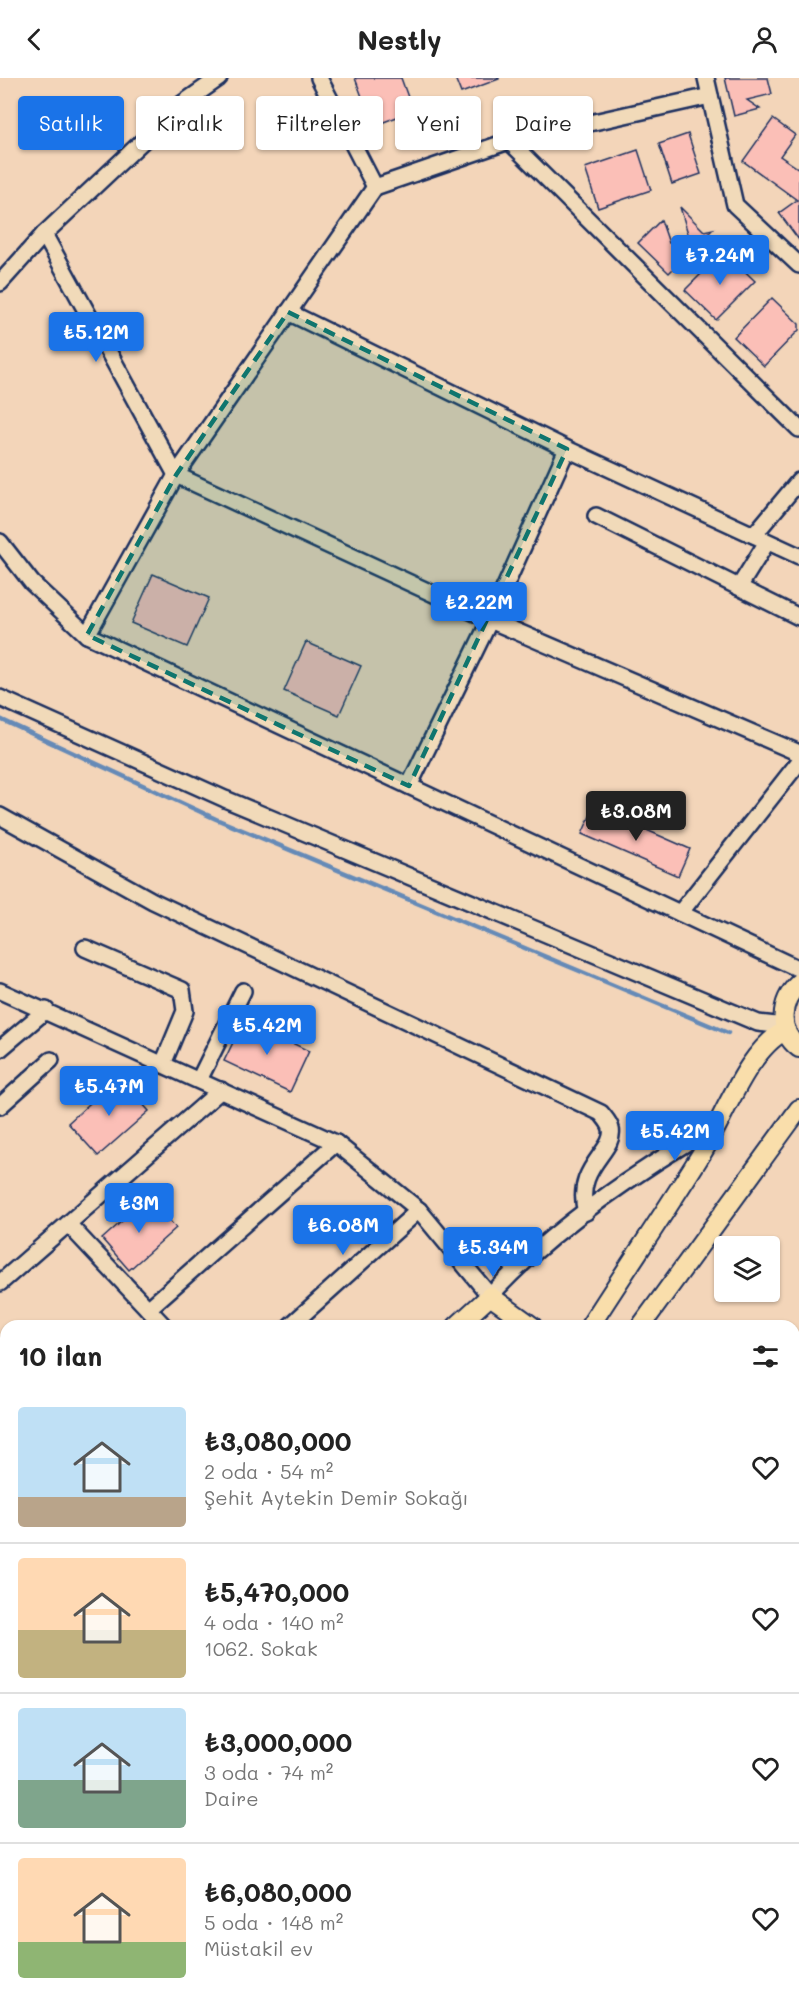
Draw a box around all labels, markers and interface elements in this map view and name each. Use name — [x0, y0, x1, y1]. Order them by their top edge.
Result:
text: Nestly — [357, 22, 442, 57]
icon: back — [18, 23, 51, 56]
icon: person — [748, 23, 781, 56]
chip: Satılık — [18, 96, 124, 150]
chip: Kiralık — [136, 96, 244, 150]
chip: Filtreler — [256, 96, 383, 150]
chip: Yeni — [395, 96, 481, 150]
chip: Daire — [493, 96, 593, 150]
pin: ₺7.24M — [671, 235, 769, 286]
text: ₺7.24M — [685, 241, 755, 267]
pin: ₺5.12M — [47, 312, 145, 363]
text: ₺5.12M — [63, 318, 129, 344]
pin: ₺2.22M — [430, 582, 528, 633]
text: ₺2.22M — [445, 588, 513, 614]
pin: ₺3.08M — [587, 791, 685, 842]
text: ₺3.08M — [600, 797, 672, 823]
pin: ₺5.42M — [218, 1005, 316, 1056]
text: ₺5.42M — [232, 1011, 302, 1037]
pin: ₺5.47M — [60, 1066, 158, 1117]
text: ₺5.47M — [74, 1072, 144, 1098]
pin: ₺5.42M — [626, 1111, 724, 1162]
text: ₺5.42M — [640, 1117, 710, 1143]
pin: ₺3M — [110, 1183, 168, 1234]
text: ₺3M — [119, 1189, 159, 1215]
pin: ₺6.08M — [294, 1205, 392, 1256]
text: ₺6.08M — [307, 1211, 379, 1237]
pin: ₺5.34M — [444, 1227, 542, 1278]
text: ₺5.34M — [457, 1233, 529, 1259]
map controls — [714, 1236, 780, 1302]
button: layers — [714, 1236, 780, 1302]
text: 10 ilan — [18, 1339, 102, 1373]
icon: filters — [749, 1340, 782, 1373]
text: ₺3,080,000 — [204, 1424, 352, 1458]
icon: home — [66, 1431, 138, 1503]
icon: heart — [749, 1451, 782, 1484]
text: 2 oda · 54 m² — [204, 1458, 333, 1484]
text: Şehit Aytekin Demir Sokağı — [204, 1484, 469, 1510]
text: ₺5,470,000 — [204, 1575, 349, 1609]
icon: home — [66, 1582, 138, 1654]
icon: heart — [749, 1602, 782, 1635]
text: 4 oda · 140 m² — [204, 1609, 344, 1635]
text: 1062. Sokak — [204, 1635, 318, 1661]
text: ₺3,000,000 — [204, 1725, 352, 1759]
icon: home — [66, 1732, 138, 1804]
icon: heart — [749, 1752, 782, 1785]
text: 3 oda · 74 m² — [204, 1759, 333, 1785]
text: Daire — [204, 1785, 259, 1811]
text: ₺6,080,000 — [204, 1875, 352, 1909]
icon: home — [66, 1882, 138, 1954]
icon: heart — [749, 1902, 782, 1935]
text: 5 oda · 148 m² — [204, 1909, 343, 1935]
text: Müstakil ev — [204, 1935, 313, 1961]

